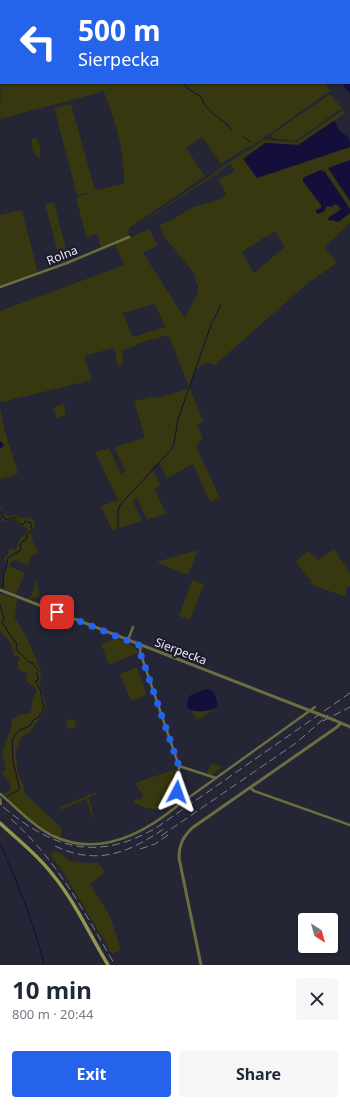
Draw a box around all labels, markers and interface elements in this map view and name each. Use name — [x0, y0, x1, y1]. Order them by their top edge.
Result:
text: 500 m — [78, 11, 161, 49]
icon: left — [12, 16, 64, 68]
text: Sierpecka — [78, 47, 160, 71]
street label: Rolna — [44, 241, 80, 269]
pin — [40, 595, 74, 629]
icon: arrive — [46, 601, 68, 623]
street label: Sierpecka — [153, 633, 209, 669]
position arrow — [156, 771, 198, 813]
north arrow — [298, 913, 338, 953]
map controls — [298, 913, 338, 953]
text: 10 min — [12, 973, 92, 1006]
button: close — [296, 978, 338, 1020]
text: 800 m · 20:44 — [12, 1005, 93, 1023]
button: Exit — [12, 1051, 171, 1097]
button: Share — [179, 1051, 338, 1097]

